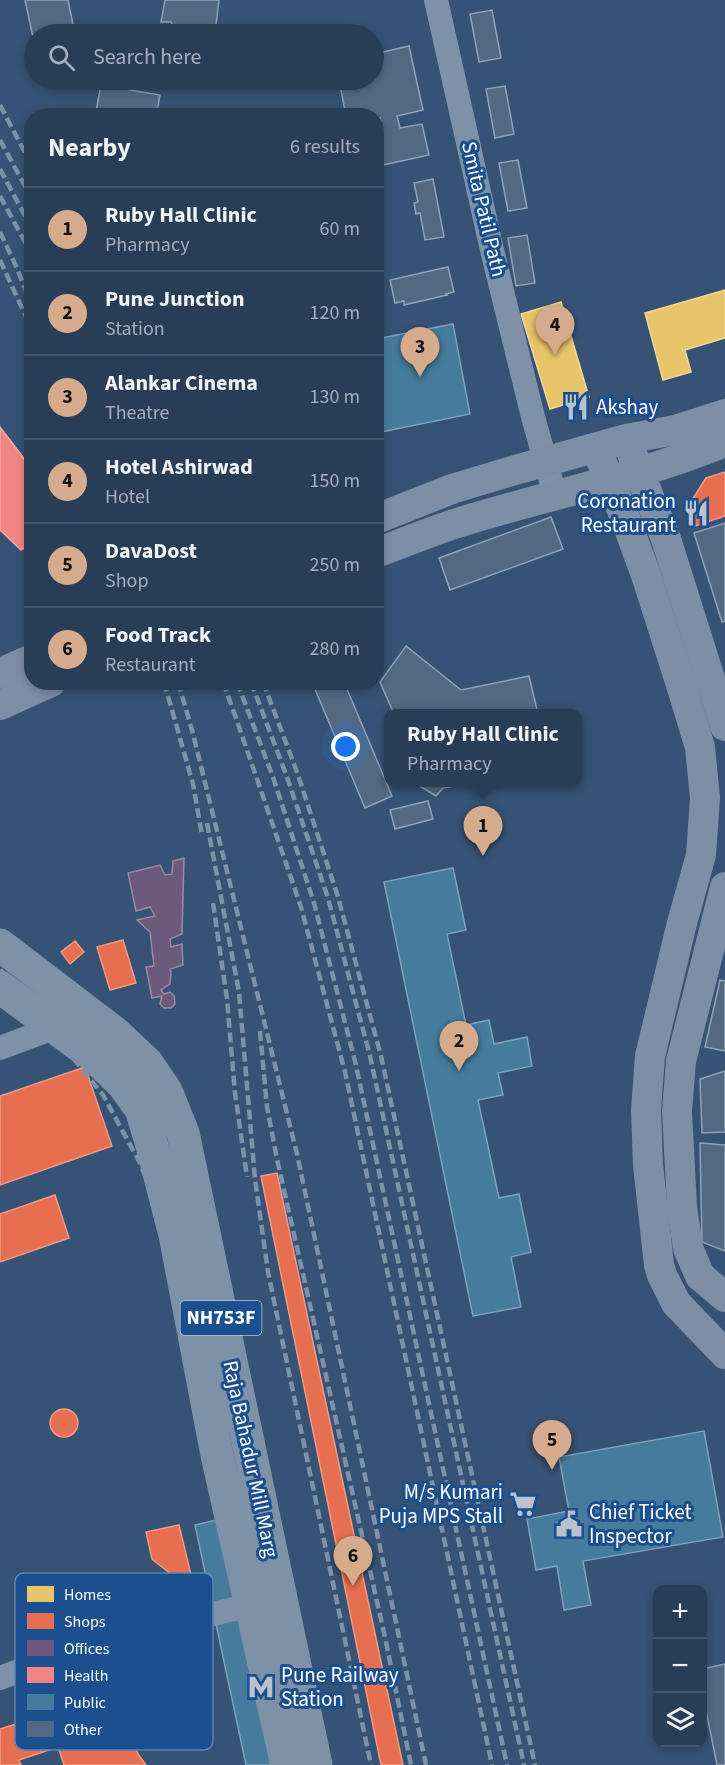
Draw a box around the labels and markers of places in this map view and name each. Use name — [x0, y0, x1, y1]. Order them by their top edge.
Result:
pin: 4 — [536, 306, 574, 355]
pin: 3 — [400, 328, 440, 377]
restaurant icon: Akshay — [561, 392, 591, 422]
place label: Akshay — [596, 392, 659, 422]
place label: Coronation Restaurant — [577, 486, 676, 540]
restaurant icon: Coronation Restaurant — [681, 498, 711, 528]
pin: 1 — [464, 806, 502, 856]
pin: 2 — [440, 1022, 478, 1071]
pin: 5 — [532, 1420, 572, 1470]
place label: M/s Kumari Puja MPS Stall — [379, 1477, 503, 1531]
supermarket icon: M/s Kumari Puja MPS Stall — [508, 1489, 538, 1519]
place label: Chief Ticket Inspector — [589, 1497, 692, 1551]
public building icon: Chief Ticket Inspector — [554, 1509, 584, 1539]
pin: 6 — [334, 1536, 372, 1586]
place label: Pune Railway Station — [281, 1660, 399, 1714]
metro station icon: Pune Railway Station — [246, 1672, 276, 1702]

